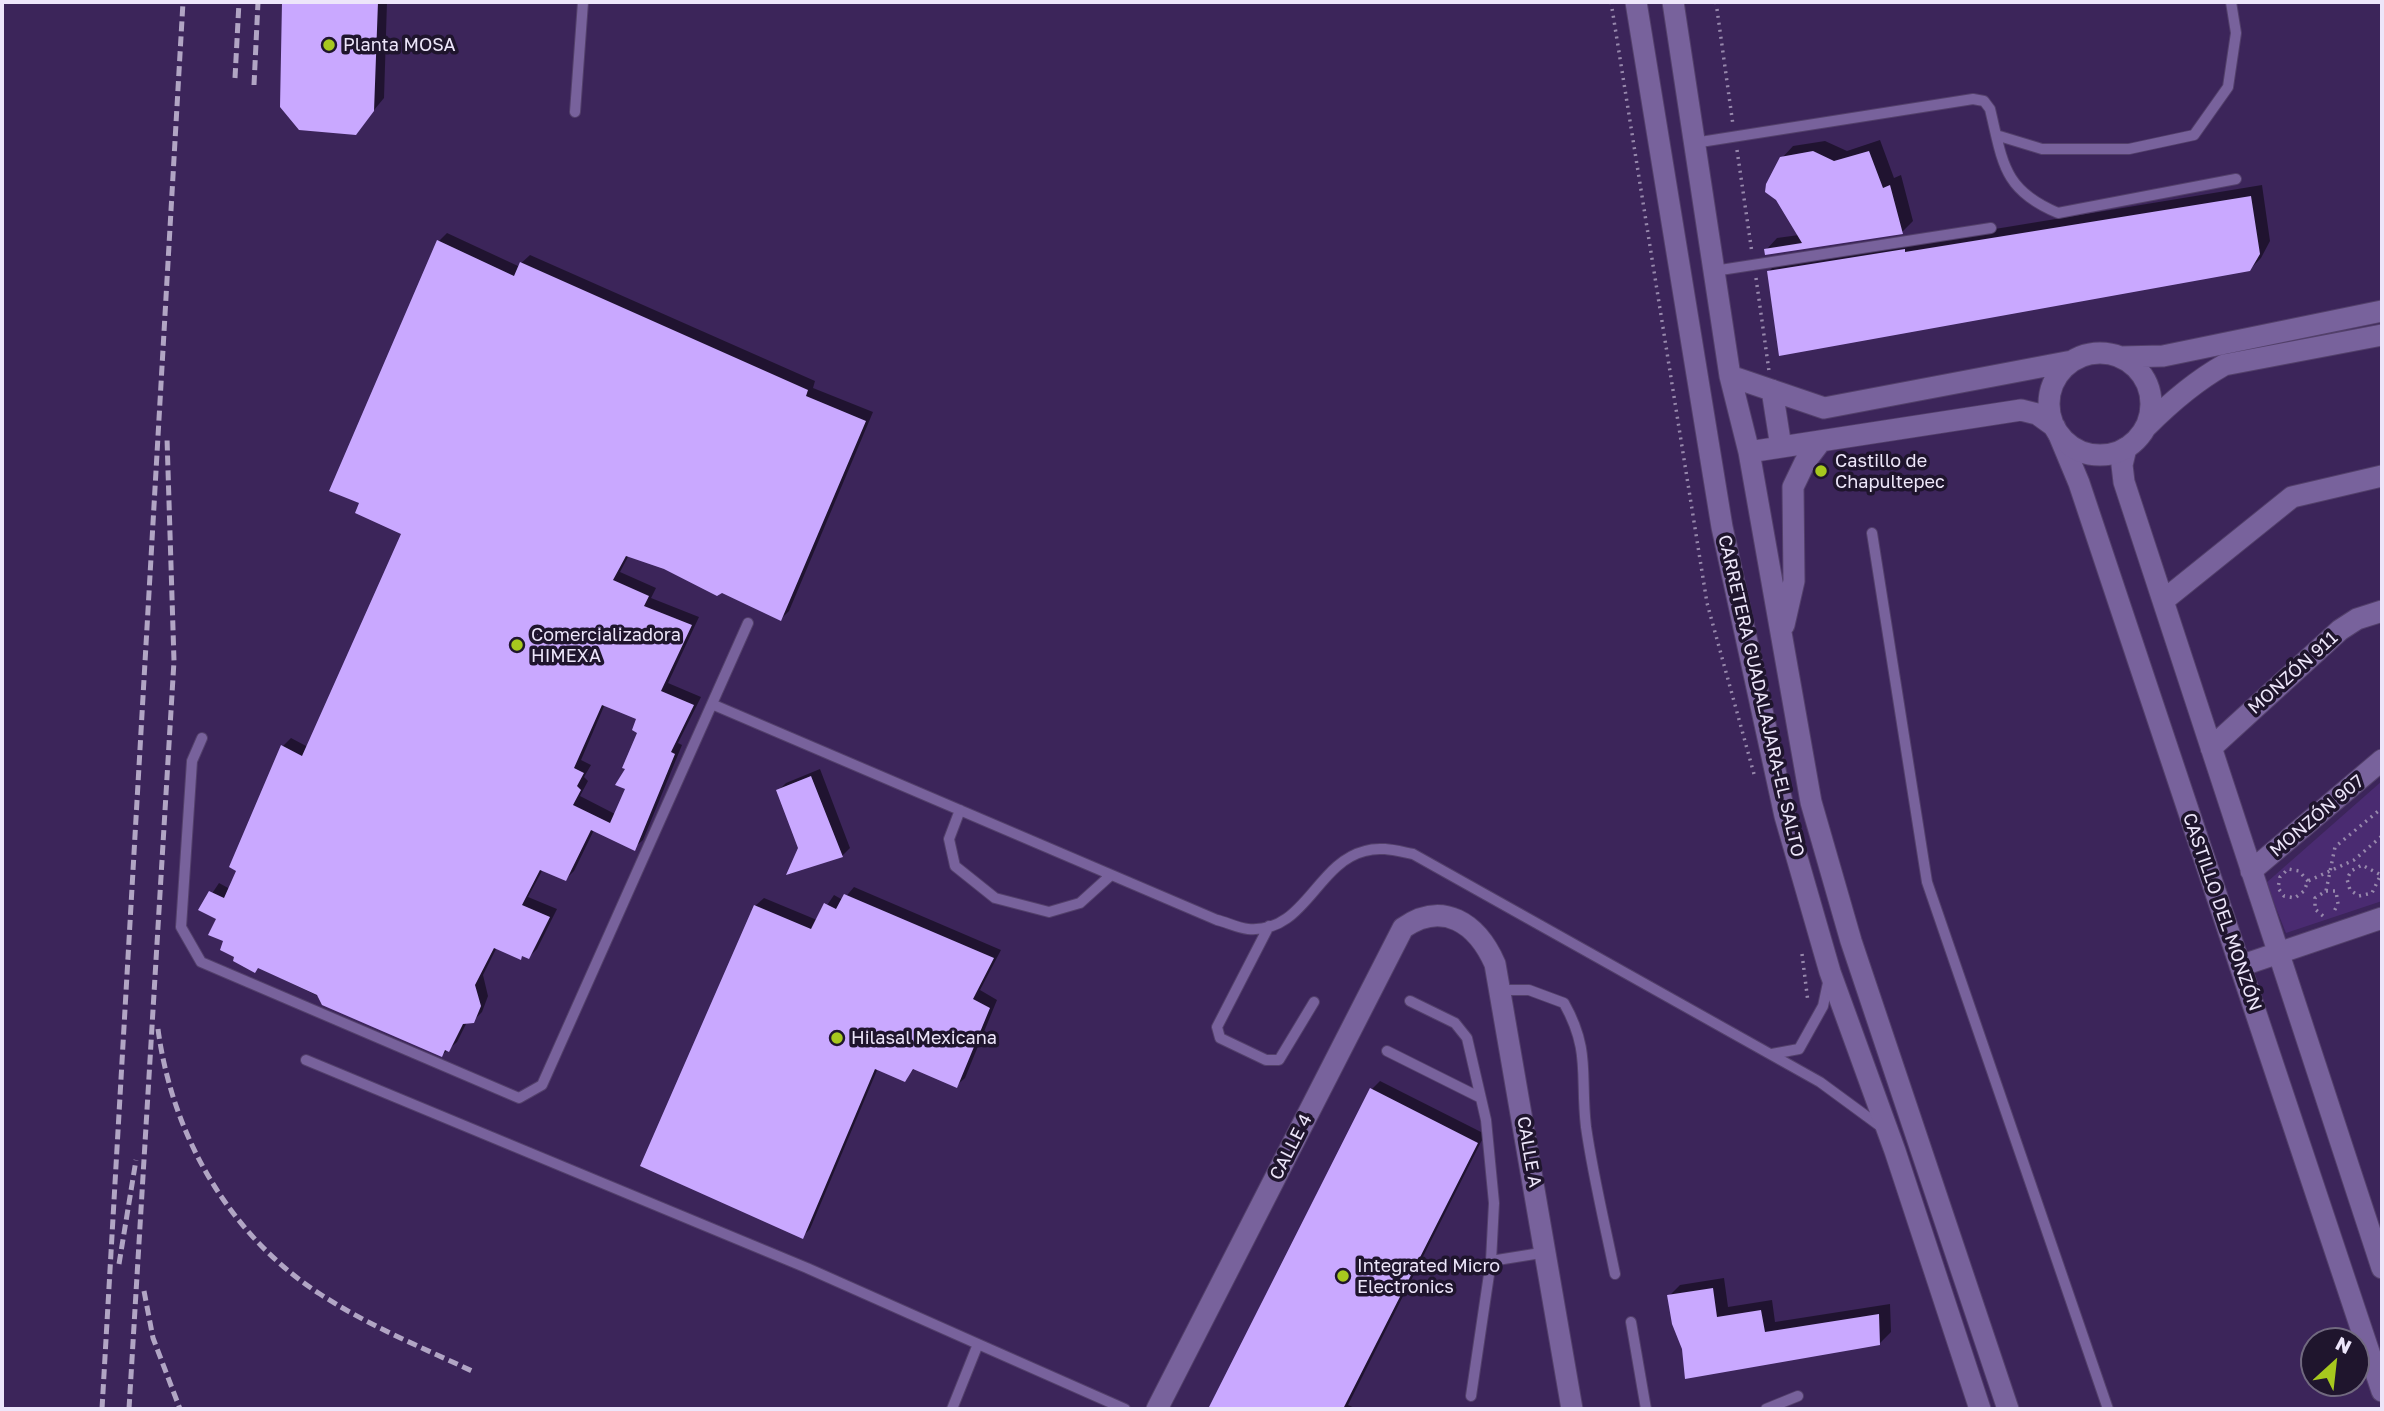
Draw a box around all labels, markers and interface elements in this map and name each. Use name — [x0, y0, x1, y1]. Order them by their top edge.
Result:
place label: Planta MOSA — [343, 34, 456, 56]
marker: Planta MOSA — [321, 37, 337, 53]
place label: Castillo de Chapultepec — [1835, 450, 1945, 492]
marker: Castillo de Chapultepec — [1813, 463, 1829, 479]
street label: CARRETERA GUADALAJARA-EL SALTO — [1713, 533, 1809, 859]
place label: Comercializadora HIMEXA — [531, 624, 681, 666]
street label: MONZÓN 911 — [2244, 627, 2342, 719]
marker: Comercializadora HIMEXA — [509, 637, 525, 653]
street label: MONZÓN 907 — [2266, 770, 2368, 862]
street label: CASTILLO DEL MONZÓN — [2178, 810, 2266, 1014]
place label: Hilasal Mexicana — [851, 1027, 997, 1049]
marker: Hilasal Mexicana — [829, 1030, 845, 1046]
street label: CALLE 4 — [1265, 1111, 1317, 1183]
street label: CALLE A — [1512, 1115, 1546, 1189]
place label: Integrated Micro Electronics — [1357, 1255, 1500, 1298]
marker: Integrated Micro Electronics — [1335, 1268, 1351, 1284]
north arrow — [2300, 1327, 2370, 1397]
text: N — [2332, 1331, 2356, 1358]

